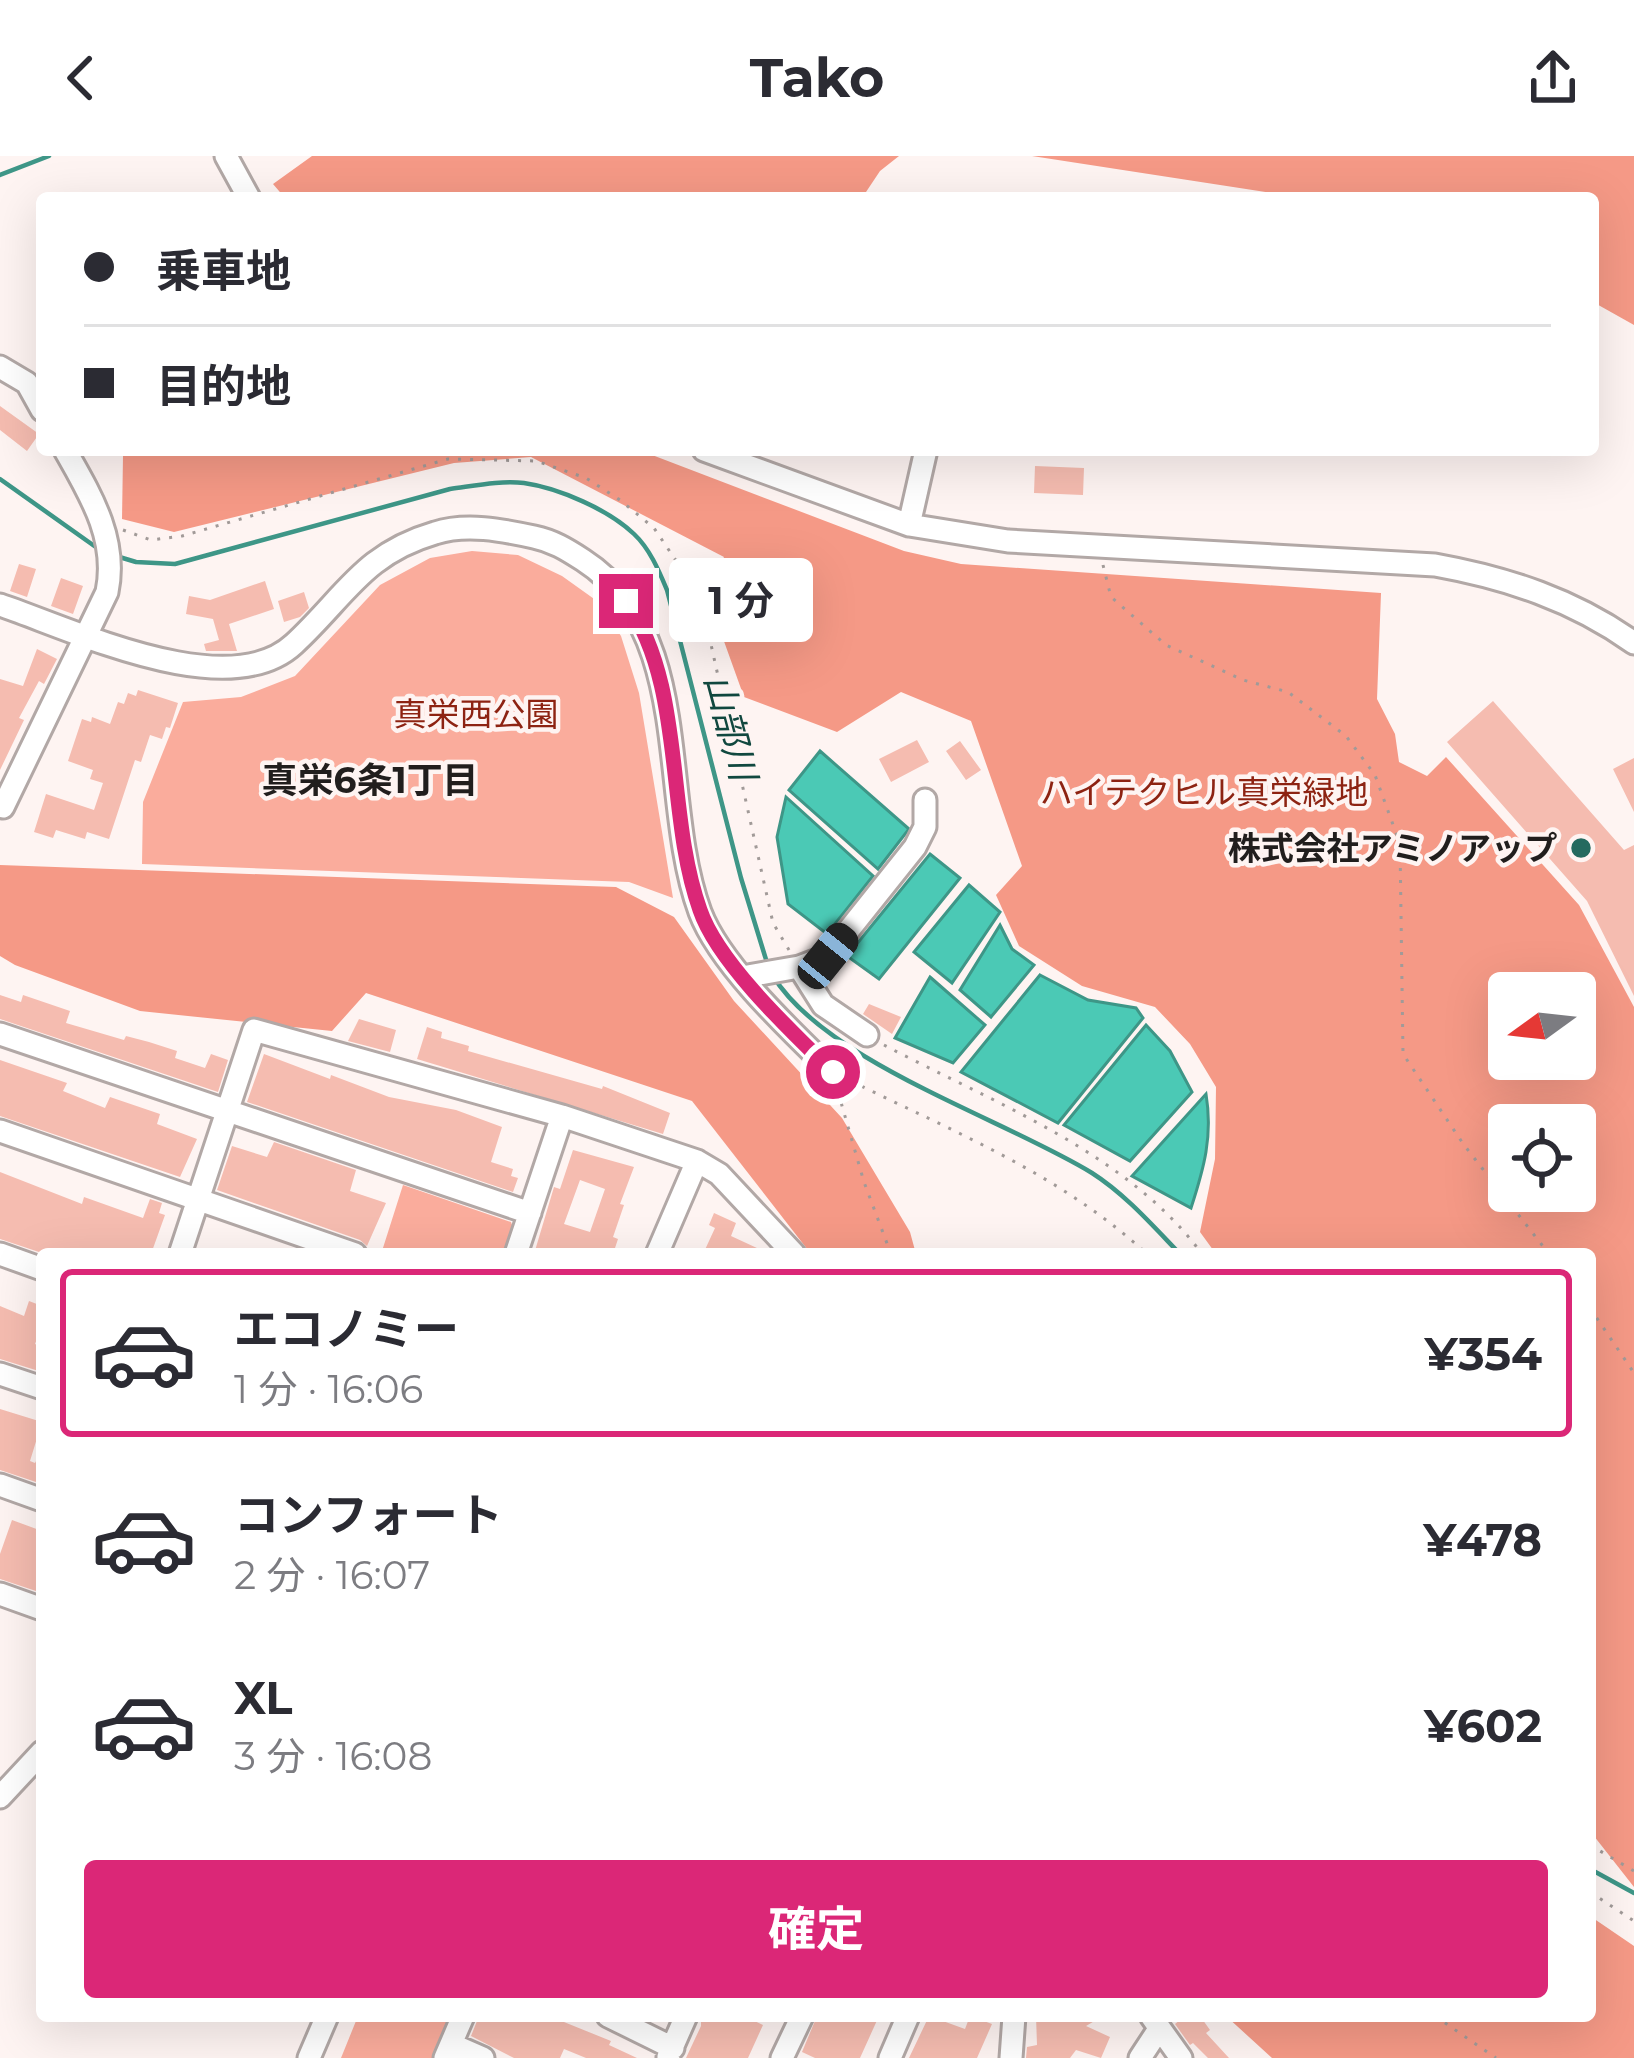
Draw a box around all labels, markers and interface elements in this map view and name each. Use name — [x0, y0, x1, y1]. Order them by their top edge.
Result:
icon: back — [48, 45, 114, 111]
text: Tako — [750, 45, 884, 111]
icon: share — [1520, 45, 1586, 111]
text: 乗車地 — [156, 243, 291, 298]
text: 目的地 — [156, 358, 291, 413]
callout: 1 分 — [668, 559, 812, 643]
route end — [599, 574, 653, 628]
text: 1 分 — [708, 576, 774, 624]
water label: 山部川 — [696, 669, 767, 789]
park label: 真栄西公園 — [394, 694, 559, 734]
district label: 真栄6条1丁目 — [261, 758, 479, 802]
park label: ハイテクヒル真栄緑地 — [1040, 772, 1368, 812]
place label: 株式会社アミノアップ — [1228, 828, 1557, 868]
marker: 株式会社アミノアップ — [1568, 835, 1594, 861]
car — [791, 917, 865, 995]
north arrow — [1488, 972, 1596, 1080]
map controls — [1488, 972, 1596, 1212]
route start — [806, 1045, 860, 1099]
button: locate — [1488, 1104, 1596, 1212]
icon: car — [90, 1299, 198, 1407]
text: エコノミー — [234, 1301, 459, 1356]
text: ¥354 — [1424, 1326, 1542, 1381]
text: 1 分 · 16:06 — [234, 1365, 423, 1413]
icon: car — [90, 1485, 198, 1593]
text: コンフォート — [234, 1487, 503, 1542]
text: ¥478 — [1423, 1512, 1542, 1567]
text: 2 分 · 16:07 — [234, 1551, 430, 1599]
text: XL — [234, 1670, 292, 1725]
icon: car — [90, 1671, 198, 1779]
text: ¥602 — [1424, 1698, 1542, 1753]
text: 3 分 · 16:08 — [234, 1732, 432, 1780]
button: 確定 — [84, 1860, 1548, 1998]

